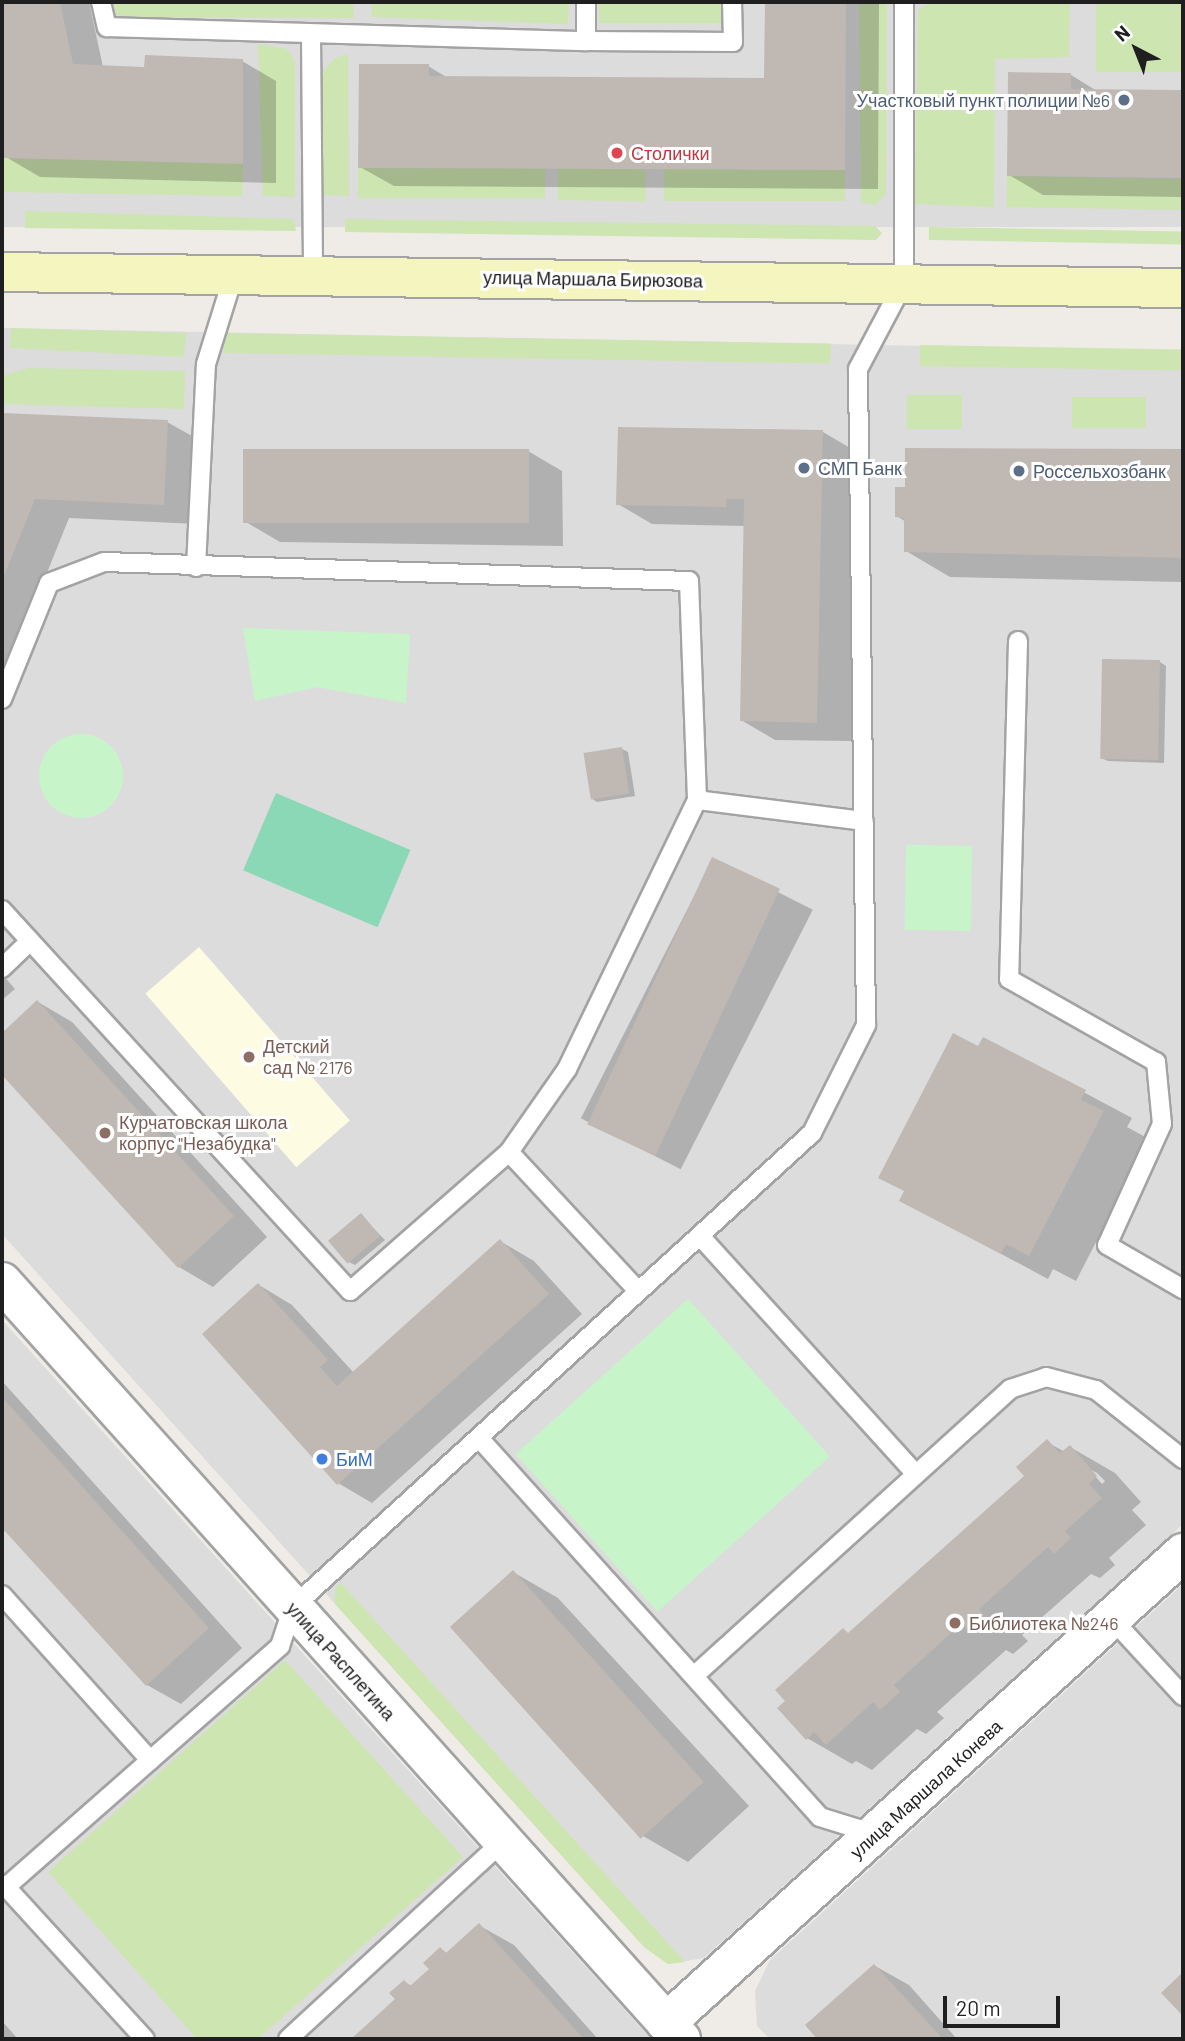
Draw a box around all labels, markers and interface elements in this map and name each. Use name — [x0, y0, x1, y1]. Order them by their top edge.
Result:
north arrow — [1101, 14, 1171, 84]
text: N — [1109, 20, 1134, 46]
place label: Участковый пункт полиции №6 — [857, 89, 1110, 111]
marker: Участковый пункт полиции №6 — [1116, 92, 1132, 108]
place label: Столички — [631, 142, 710, 164]
marker: Столички — [609, 145, 625, 161]
street label: улица Маршала Бирюзова — [483, 266, 703, 292]
place label: СМП Банк — [818, 457, 902, 479]
marker: СМП Банк — [796, 460, 812, 476]
place label: Россельхозбанк — [1033, 460, 1166, 482]
marker: Россельхозбанк — [1011, 463, 1027, 479]
place label: Детский сад № 2176 — [263, 1036, 353, 1078]
marker: Детский сад № 2176 — [241, 1049, 257, 1065]
place label: Курчатовская школа корпус "Незабудка" — [119, 1112, 288, 1154]
marker: Курчатовская школа корпус "Незабудка" — [97, 1125, 113, 1141]
place label: БиМ — [336, 1448, 373, 1470]
marker: БиМ — [314, 1451, 330, 1467]
street label: улица Расплетина — [282, 1598, 400, 1724]
place label: Библиотека №246 — [969, 1612, 1119, 1634]
marker: Библиотека №246 — [947, 1615, 963, 1631]
street label: улица Маршала Конева — [846, 1715, 1006, 1863]
scale bar — [947, 1982, 1064, 2026]
text: 20 m — [956, 1995, 1001, 2020]

